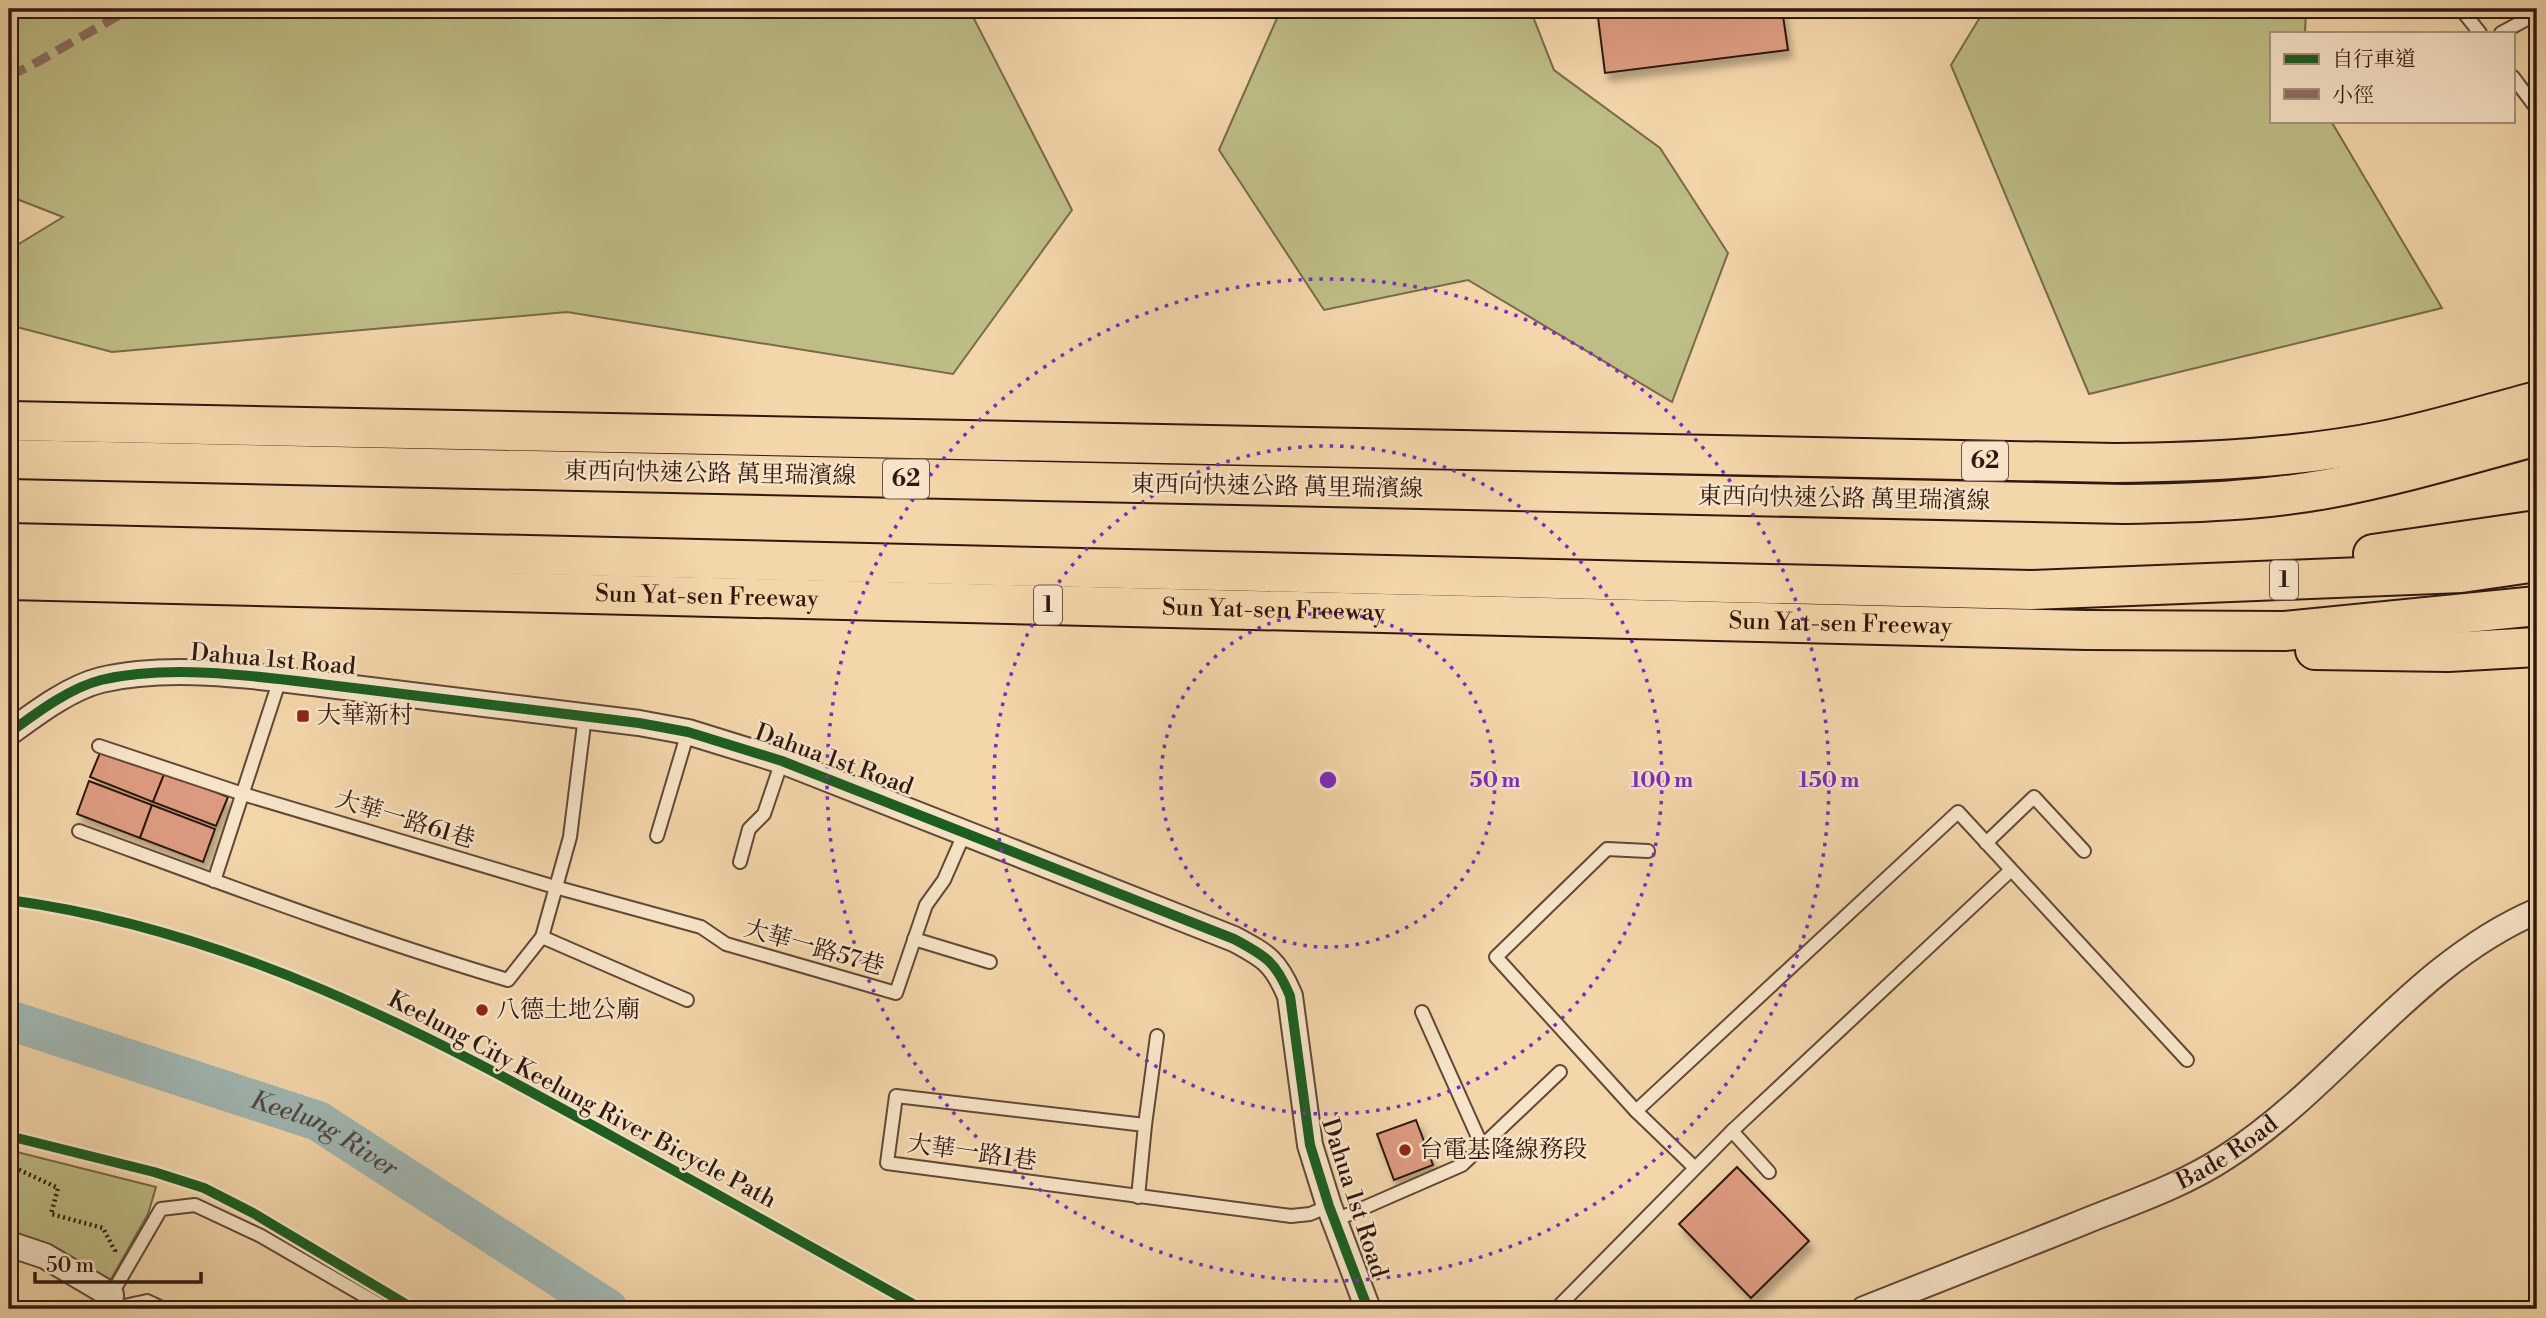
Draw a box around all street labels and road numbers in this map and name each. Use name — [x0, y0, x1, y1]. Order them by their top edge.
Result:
road number: 62 — [1962, 442, 2008, 481]
street label: 東西向快速公路 萬里瑞濱線 — [563, 456, 857, 492]
road number: 62 — [883, 460, 929, 499]
street label: 東西向快速公路 萬里瑞濱線 — [1130, 469, 1424, 505]
street label: 東西向快速公路 萬里瑞濱線 — [1697, 481, 1991, 517]
road number: 1 — [2270, 560, 2298, 600]
street label: Sun Yat-sen Freeway — [595, 579, 819, 614]
road number: 1 — [1034, 586, 1062, 624]
street label: Sun Yat-sen Freeway — [1162, 593, 1386, 628]
street label: Sun Yat-sen Freeway — [1728, 606, 1953, 642]
street label: Dahua 1st Road — [189, 638, 357, 682]
street label: Dahua 1st Road — [751, 718, 917, 803]
street label: 大華一路61巷 — [332, 785, 478, 855]
street label: 大華一路57巷 — [740, 914, 888, 982]
street label: Keelung City Keelung River Bicycle Path — [383, 985, 781, 1215]
street label: Bade Road — [2171, 1109, 2285, 1197]
street label: Dahua 1st Road — [1314, 1114, 1394, 1282]
street label: 大華一路1巷 — [905, 1129, 1039, 1177]

